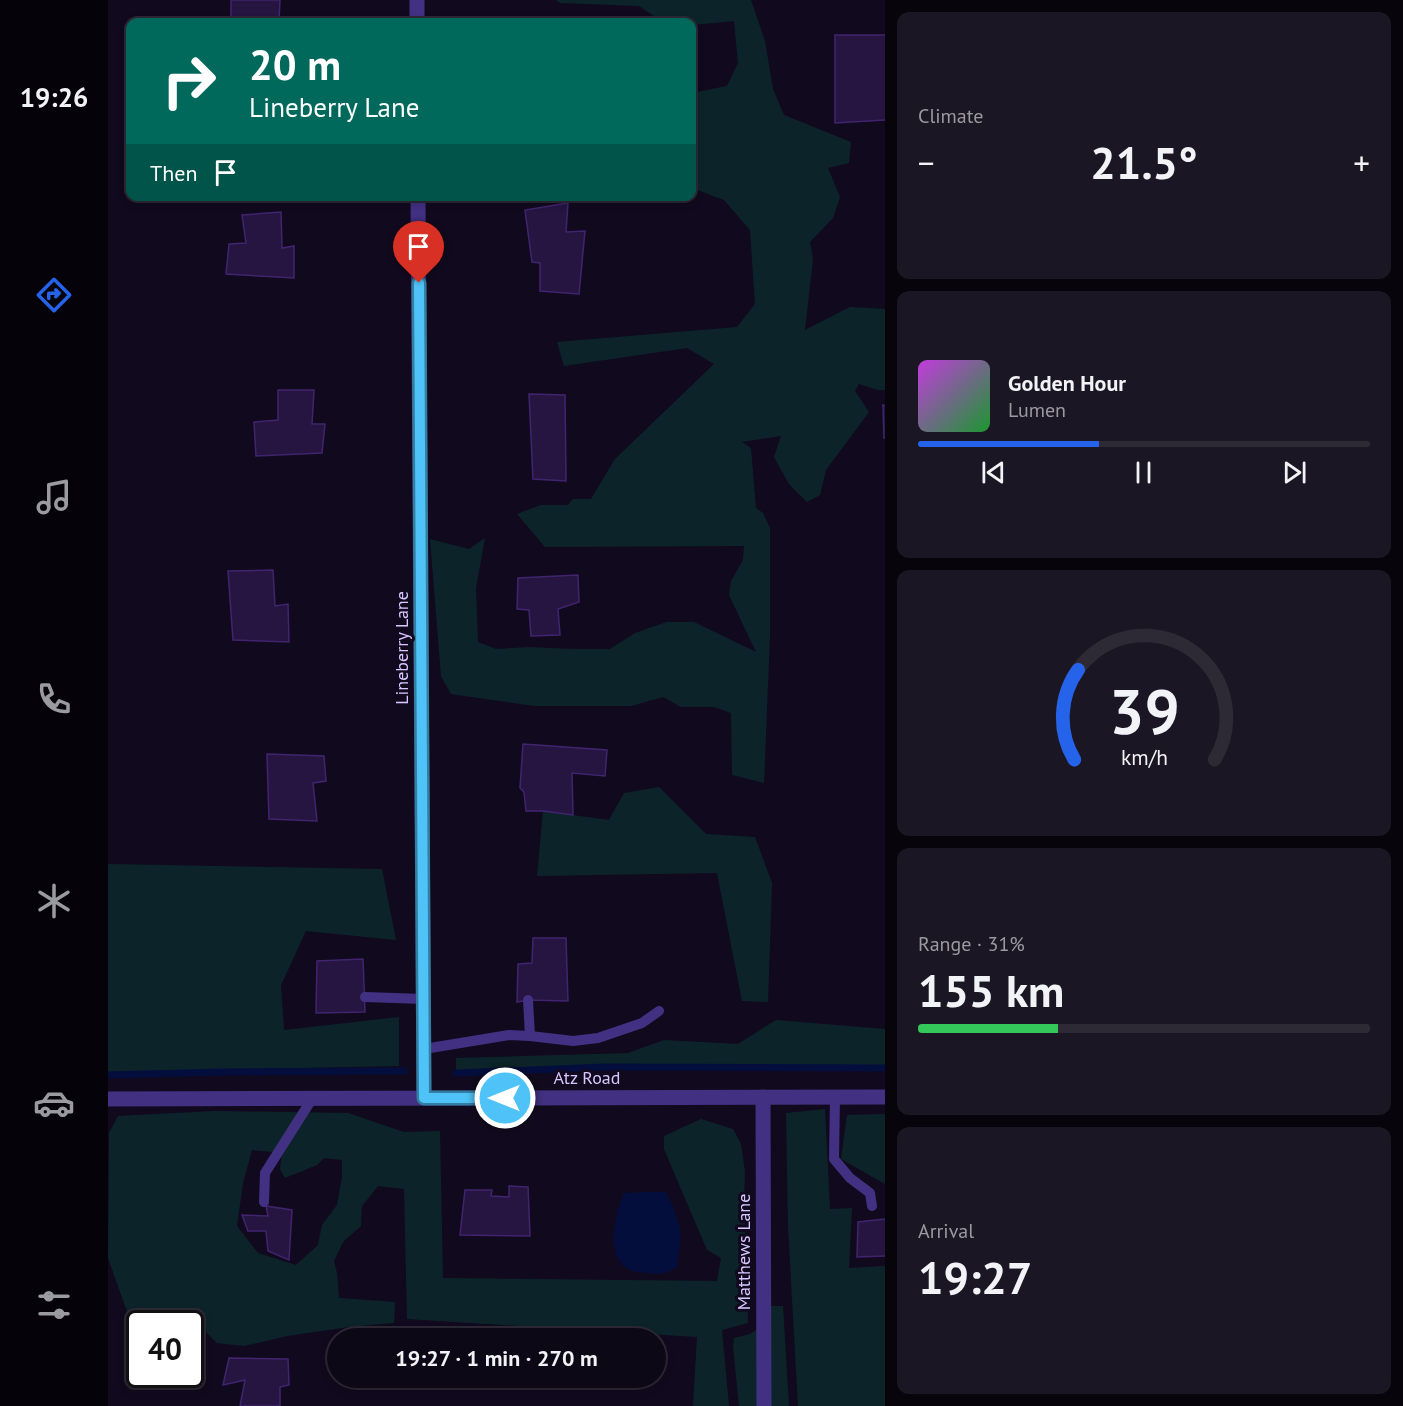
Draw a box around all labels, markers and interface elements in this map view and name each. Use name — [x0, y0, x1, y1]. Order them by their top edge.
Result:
text: 20 m — [249, 37, 341, 92]
icon: right — [150, 42, 228, 120]
text: 19:26 — [20, 80, 88, 114]
text: Lineberry Lane — [249, 90, 419, 124]
text: Climate — [918, 103, 984, 129]
text: 21.5° — [1090, 133, 1198, 191]
text: − — [918, 141, 935, 184]
text: + — [1353, 141, 1370, 184]
icon: arrive — [209, 156, 242, 189]
text: Then — [150, 159, 197, 187]
pin — [393, 221, 444, 283]
icon: arrive — [402, 230, 435, 263]
icon: directions — [33, 274, 75, 316]
text: Golden Hour — [1008, 369, 1126, 397]
text: Lumen — [1008, 397, 1066, 423]
icon: previous — [977, 456, 1010, 489]
icon: pause — [1127, 456, 1160, 489]
icon: next — [1278, 456, 1311, 489]
icon: music — [33, 476, 75, 518]
street label: Lineberry Lane — [390, 591, 413, 705]
text: 39 — [1109, 670, 1179, 751]
icon: phone — [33, 678, 75, 720]
text: km/h — [1120, 743, 1167, 771]
icon: climate — [33, 880, 75, 922]
text: Range · 31% — [918, 931, 1025, 957]
text: 155 km — [918, 961, 1064, 1019]
position arrow — [473, 1066, 537, 1130]
street label: Atz Road — [554, 1066, 620, 1089]
icon: car — [33, 1082, 75, 1124]
street label: Matthews Lane — [732, 1194, 755, 1310]
text: Arrival — [918, 1218, 974, 1244]
text: 19:27 — [918, 1248, 1032, 1306]
icon: filters — [33, 1284, 75, 1326]
speed limit sign: 40 — [126, 1310, 204, 1388]
text: 19:27 · 1 min · 270 m — [395, 1344, 598, 1372]

